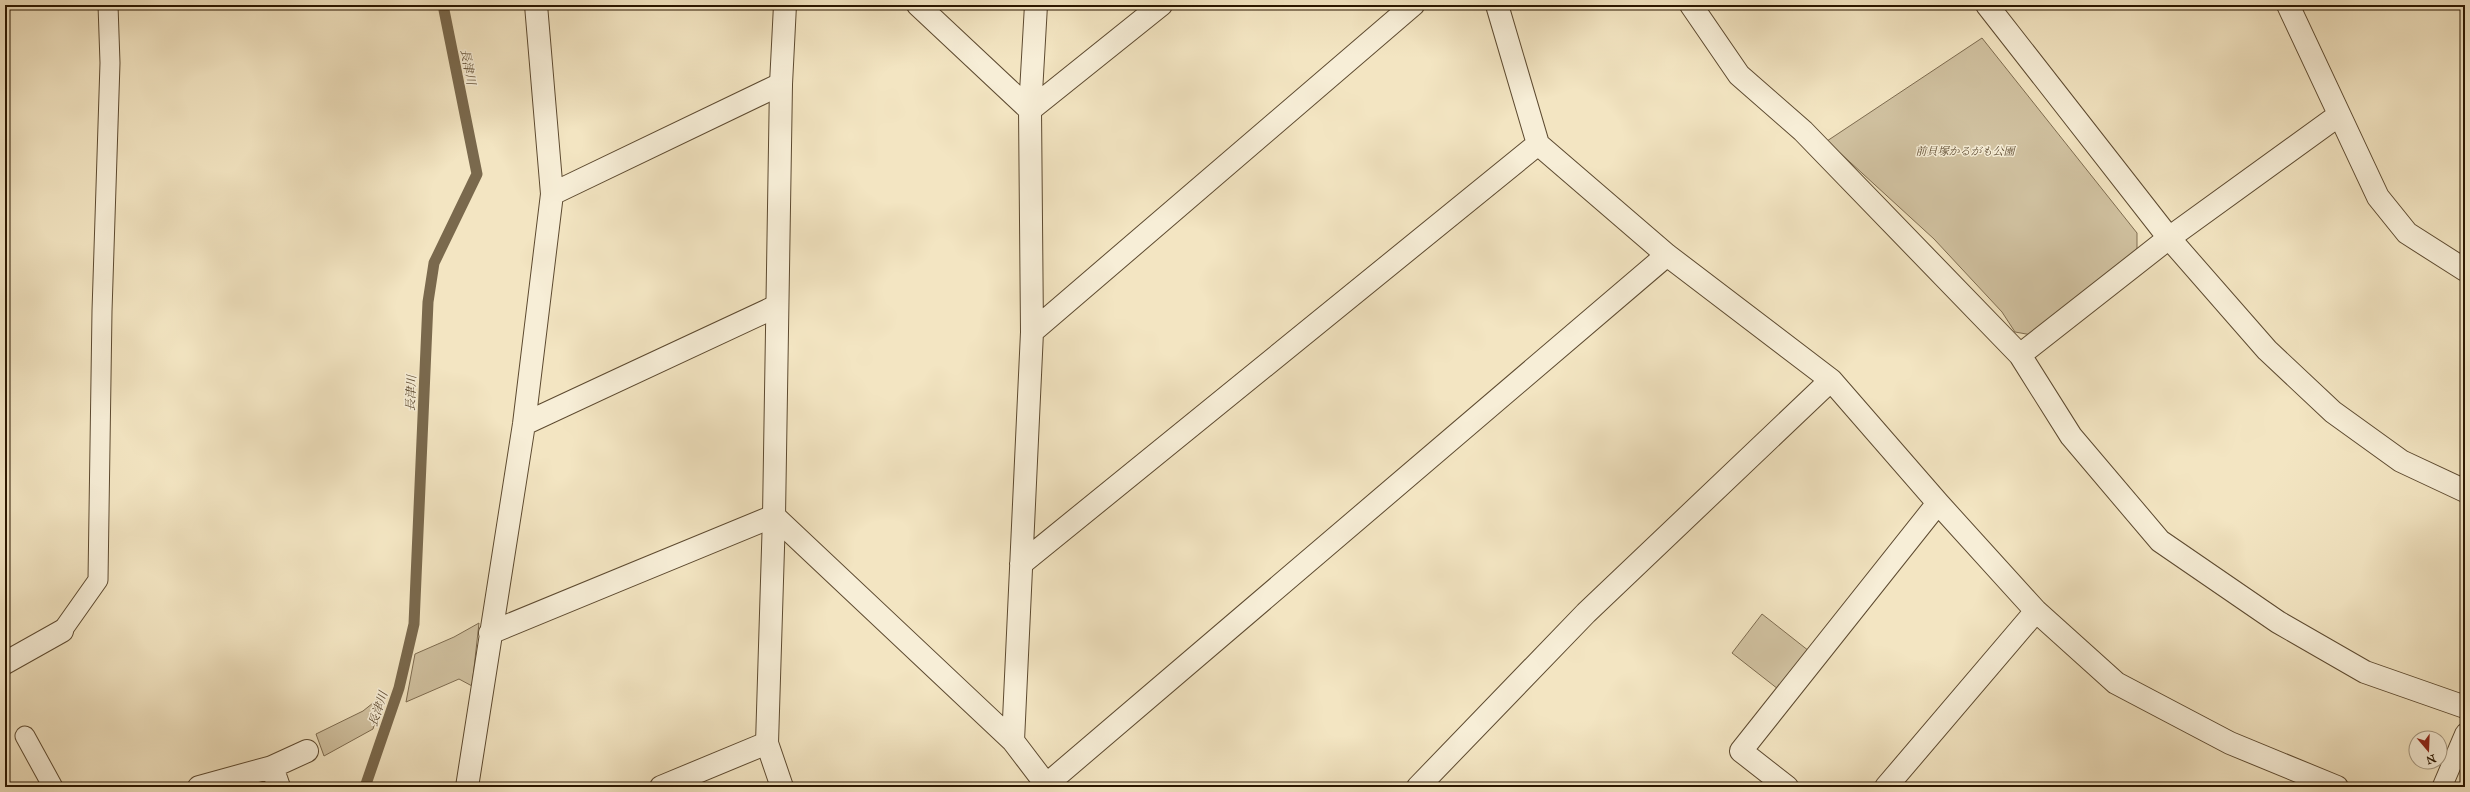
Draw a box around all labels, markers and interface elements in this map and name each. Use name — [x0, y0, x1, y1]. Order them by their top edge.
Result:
water label: 長津川 — [458, 48, 479, 88]
park label: 前貝塚かるがも公園 — [1916, 145, 2016, 158]
water label: 長津川 — [403, 373, 419, 411]
water label: 長津川 — [366, 688, 391, 728]
north arrow — [2408, 730, 2448, 770]
text: N — [2424, 751, 2438, 767]

